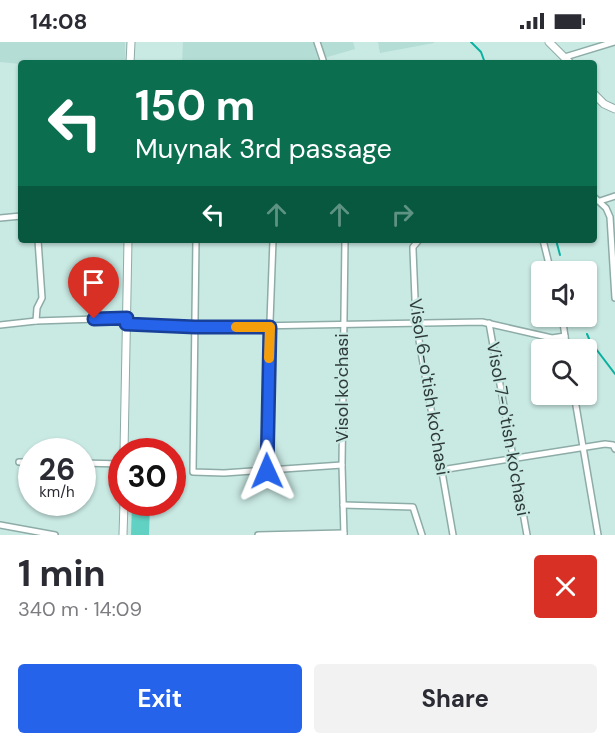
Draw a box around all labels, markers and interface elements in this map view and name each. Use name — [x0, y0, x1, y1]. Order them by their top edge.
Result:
text: 14:08 — [30, 7, 87, 36]
text: 150 m — [135, 78, 255, 133]
icon: left — [36, 84, 114, 162]
text: Muynak 3rd passage — [135, 131, 392, 166]
icon: left — [197, 198, 230, 231]
icon: ahead — [260, 198, 293, 231]
icon: ahead — [323, 198, 356, 231]
icon: right — [386, 198, 419, 231]
pin — [68, 257, 119, 319]
map controls — [531, 261, 597, 405]
button: sound — [531, 261, 597, 327]
icon: arrive — [77, 266, 110, 299]
street label: Visol 6-o'tish ko'chasi — [403, 297, 455, 477]
street label: Visol ko'chasi — [330, 333, 354, 443]
button: search — [531, 339, 597, 405]
street label: Visol 7-o'tish ko'chasi — [481, 340, 535, 518]
speed limit sign: 30 — [108, 438, 186, 516]
position arrow — [235, 439, 299, 503]
text: 26 — [39, 450, 75, 489]
text: km/h — [39, 482, 75, 502]
text: 1 min — [18, 550, 106, 597]
button: close — [534, 555, 597, 618]
text: 340 m · 14:09 — [18, 596, 142, 622]
button: Exit — [18, 664, 302, 733]
button: Share — [314, 664, 597, 733]

